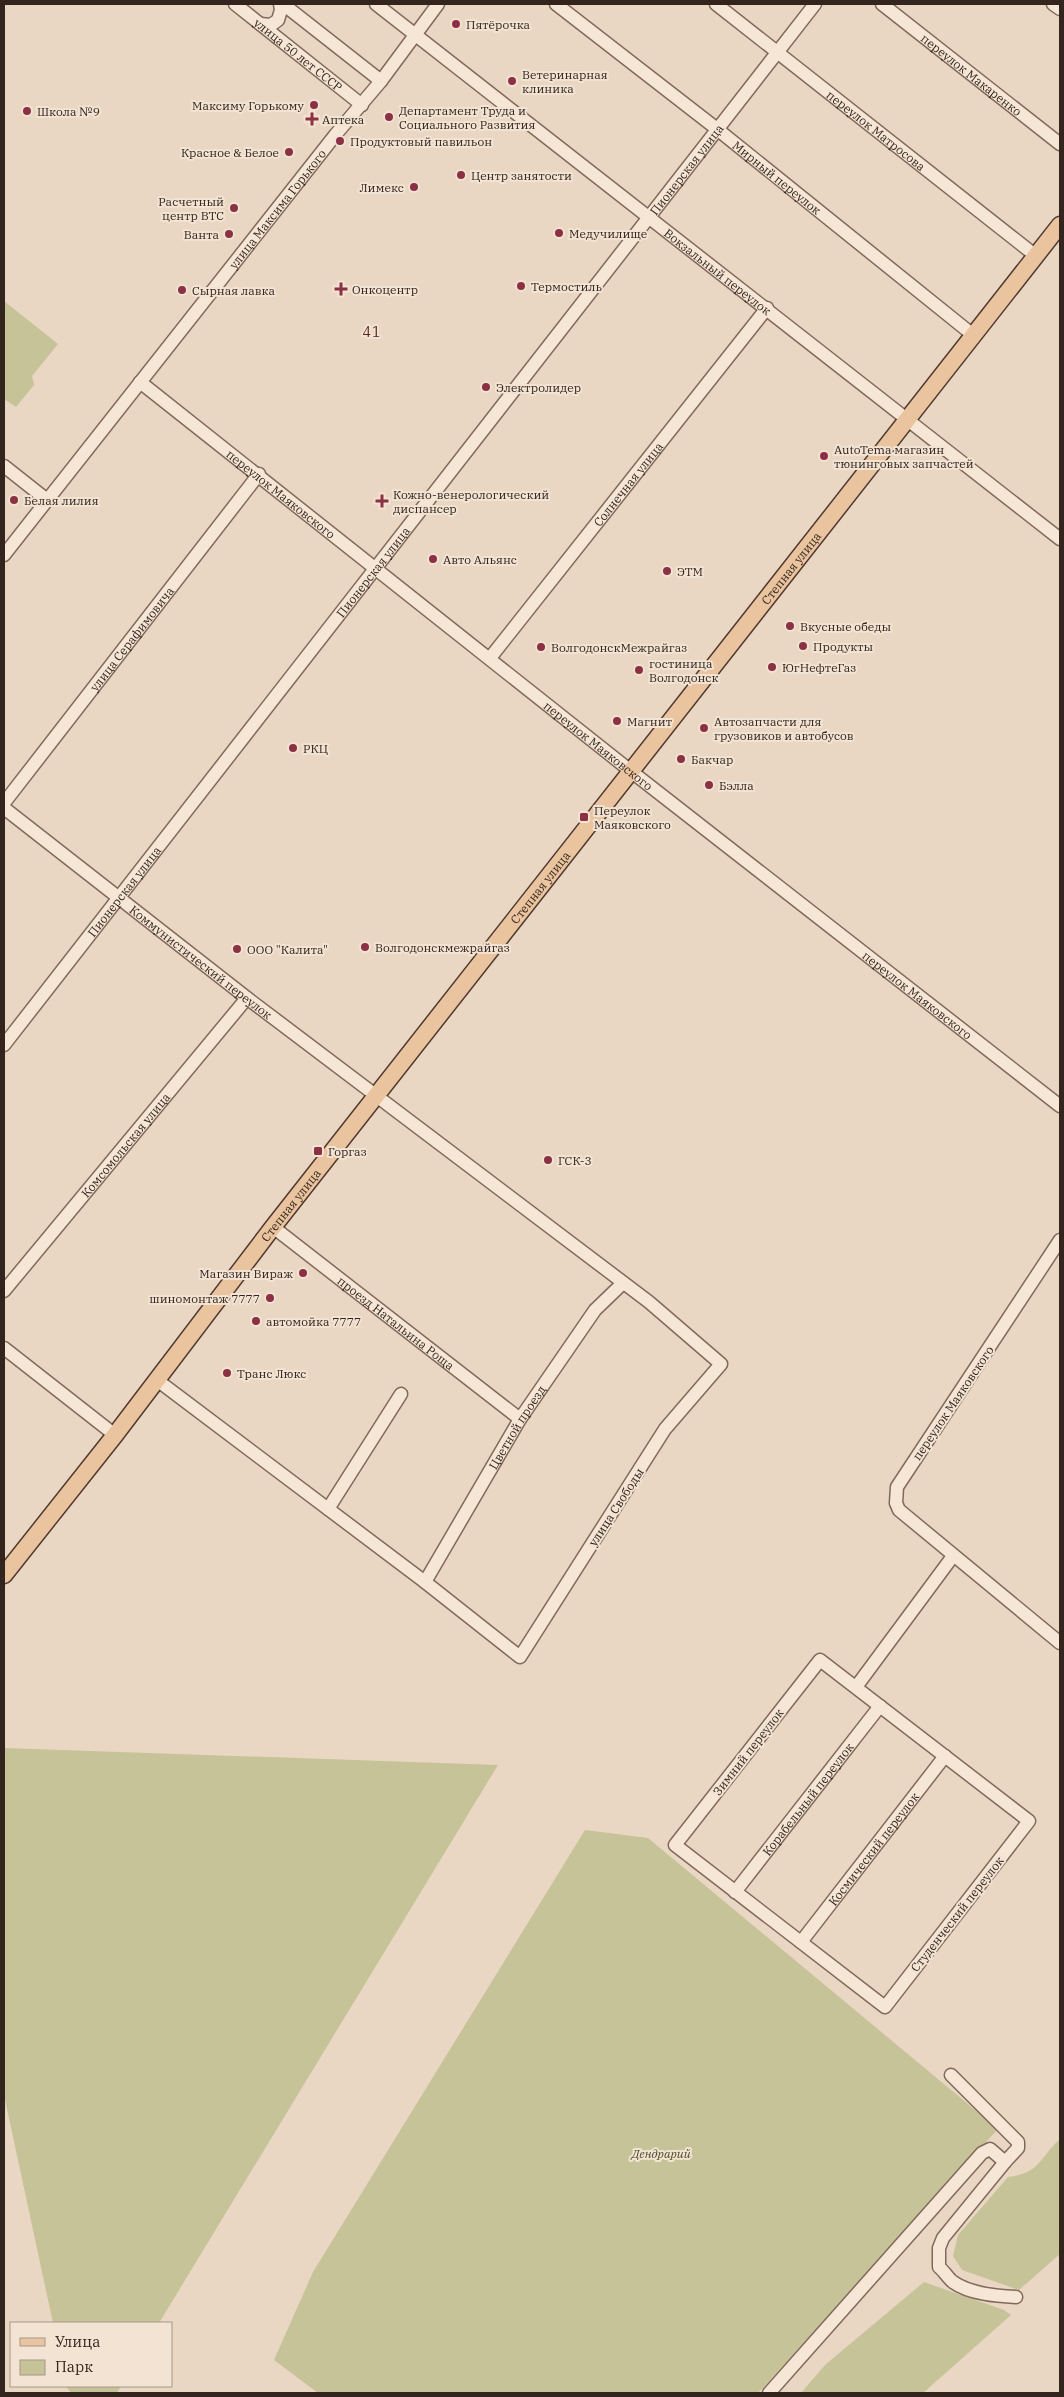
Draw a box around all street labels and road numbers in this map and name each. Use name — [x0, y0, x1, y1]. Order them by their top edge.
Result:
street label: улица 50 лет СССР — [251, 15, 346, 94]
street label: переулок Макаренко — [918, 30, 1025, 119]
street label: переулок Матросова — [824, 87, 929, 174]
street label: Пионерская улица — [646, 121, 726, 218]
street label: Мирный переулок — [730, 137, 824, 217]
street label: улица Максима Горького — [225, 146, 329, 271]
street label: Вокзальный переулок — [661, 225, 774, 318]
street label: Солнечная улица — [590, 438, 666, 529]
street label: переулок Маяковского — [224, 446, 339, 542]
street label: Пионерская улица — [333, 523, 413, 620]
street label: Степная улица — [758, 528, 824, 607]
street label: улица Серафимовича — [86, 583, 177, 694]
street label: переулок Маяковского — [541, 698, 656, 793]
street label: Пионерская улица — [84, 842, 164, 940]
street label: Степная улица — [507, 848, 573, 926]
street label: Коммунистический переулок — [127, 902, 275, 1022]
street label: переулок Маяковского — [860, 947, 975, 1042]
street label: Комсомольская улица — [78, 1089, 173, 1200]
street label: Степная улица — [257, 1165, 324, 1244]
street label: проезд Натальина Роща — [335, 1273, 458, 1373]
street label: переулок Маяковского — [909, 1343, 997, 1463]
street label: Цветной проезд — [485, 1382, 549, 1472]
street label: улица Свободы — [585, 1465, 647, 1549]
street label: Зимний переулок — [710, 1706, 787, 1798]
street label: Корабельный переулок — [759, 1739, 856, 1858]
street label: Космический переулок — [825, 1789, 922, 1908]
street label: Студенческий переулок — [907, 1853, 1007, 1975]

